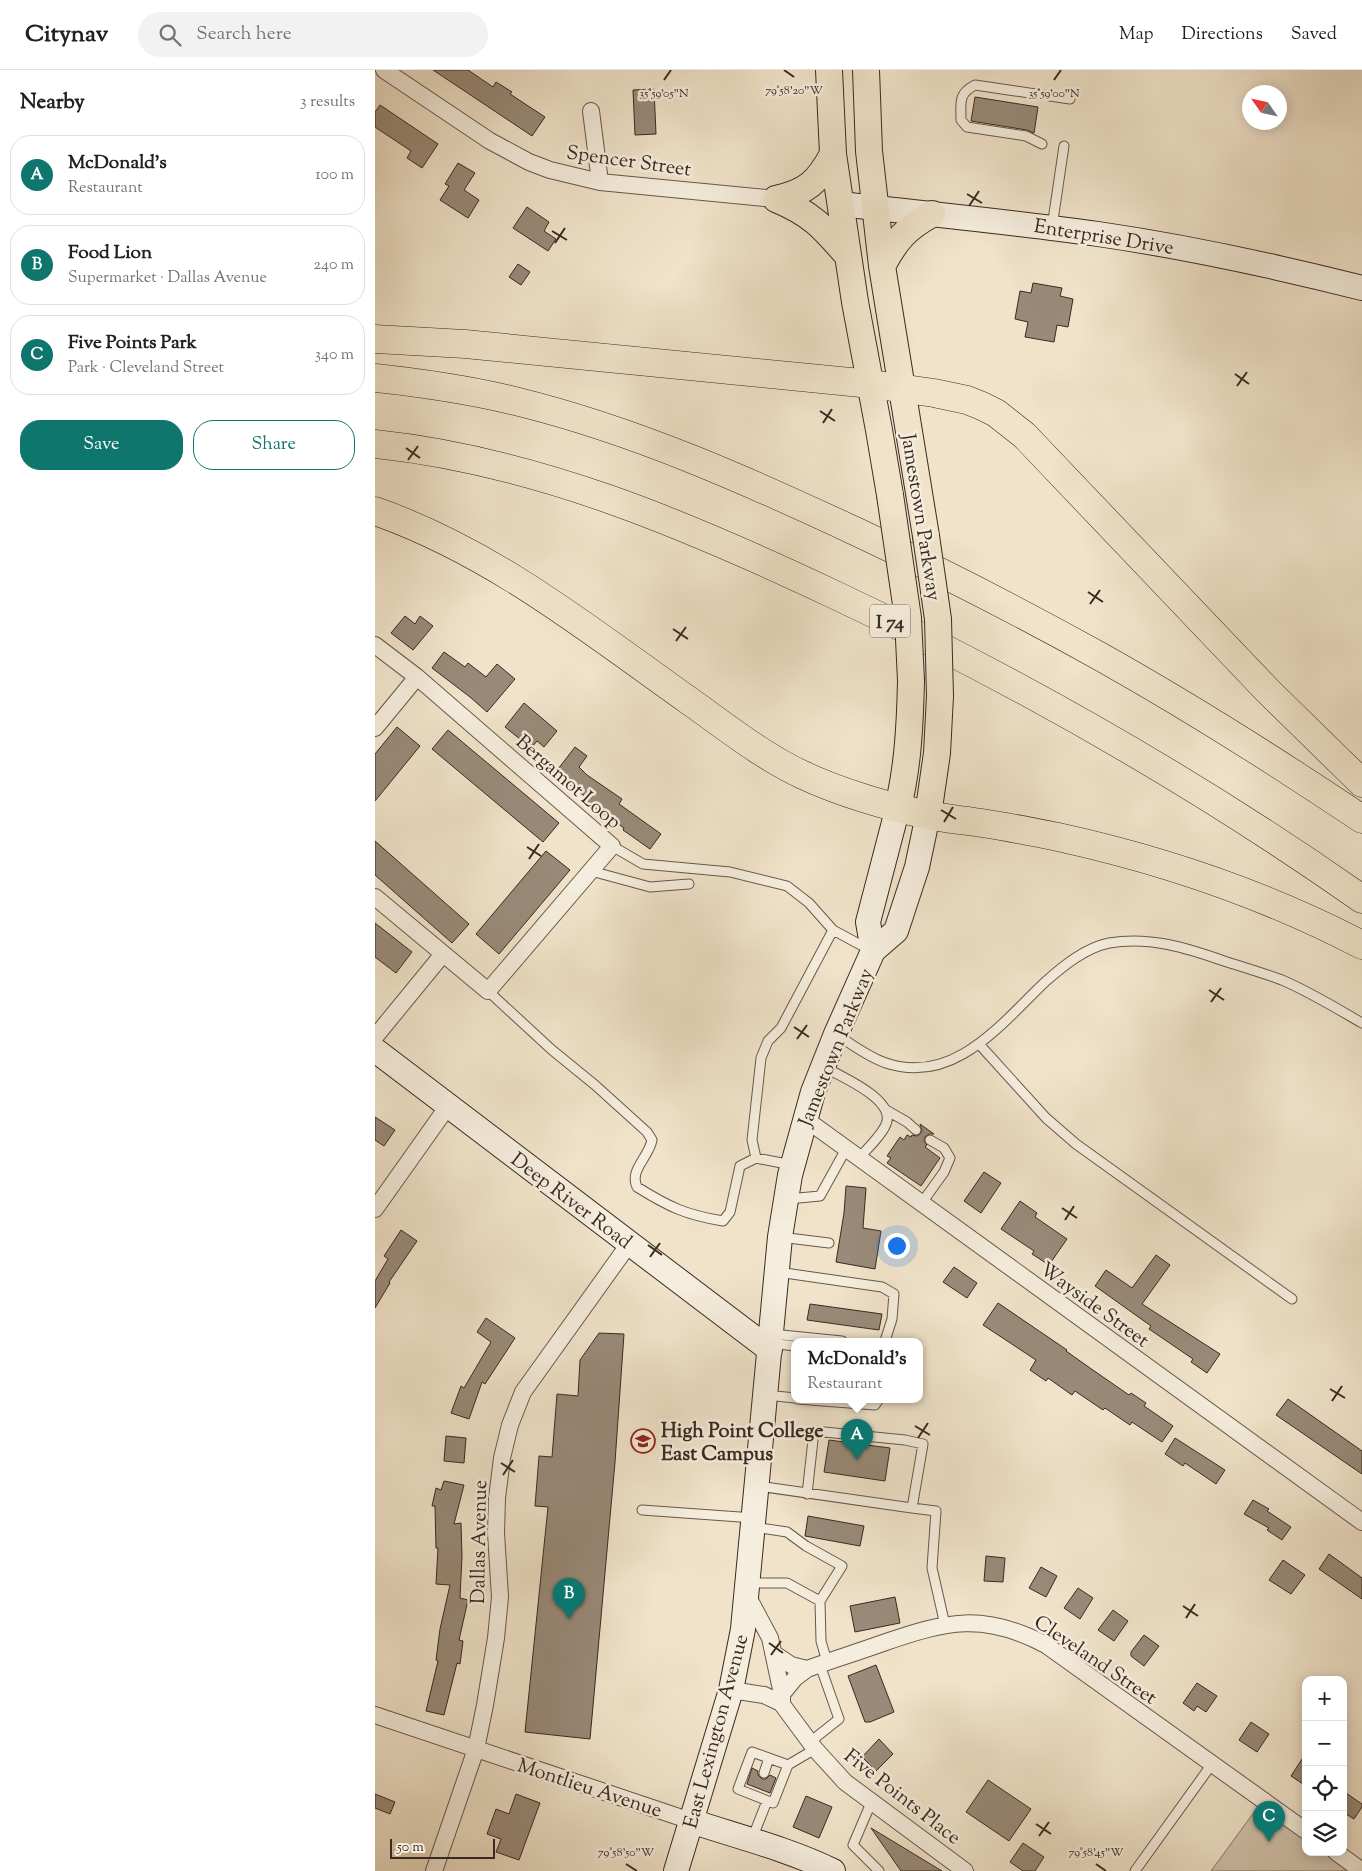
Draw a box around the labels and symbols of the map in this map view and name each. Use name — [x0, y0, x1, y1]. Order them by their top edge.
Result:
text: 79°58'20"W — [765, 82, 824, 100]
text: 35°59'05"N — [639, 85, 689, 103]
text: 35°59'00"N — [1028, 85, 1080, 103]
north arrow — [1242, 85, 1287, 130]
street label: Spencer Street — [564, 139, 693, 186]
street label: Enterprise Drive — [1032, 213, 1176, 264]
street label: Jamestown Parkway — [892, 431, 947, 603]
road number: I 74 — [870, 604, 910, 638]
street label: Bergamot Loop — [508, 729, 627, 837]
street label: Jamestown Parkway — [792, 964, 882, 1132]
street label: Deep River Road — [504, 1147, 637, 1257]
your location — [884, 1233, 910, 1259]
street label: Wayside Street — [1033, 1256, 1155, 1356]
place label: High Point College East Campus — [661, 1418, 824, 1470]
pin: A — [841, 1419, 873, 1460]
school or university icon: High Point College East Campus — [630, 1428, 656, 1454]
street label: Dallas Avenue — [465, 1480, 496, 1604]
pin: B — [553, 1578, 585, 1619]
street label: Cleveland Street — [1027, 1609, 1162, 1713]
street label: East Lexington Avenue — [678, 1631, 757, 1832]
street label: Five Points Place — [837, 1743, 966, 1853]
street label: Montlieu Avenue — [513, 1752, 665, 1826]
pin: C — [1253, 1801, 1285, 1842]
scale bar — [390, 1836, 495, 1859]
text: 79°58'50"W — [598, 1844, 655, 1862]
text: 79°58'45"W — [1068, 1844, 1124, 1862]

